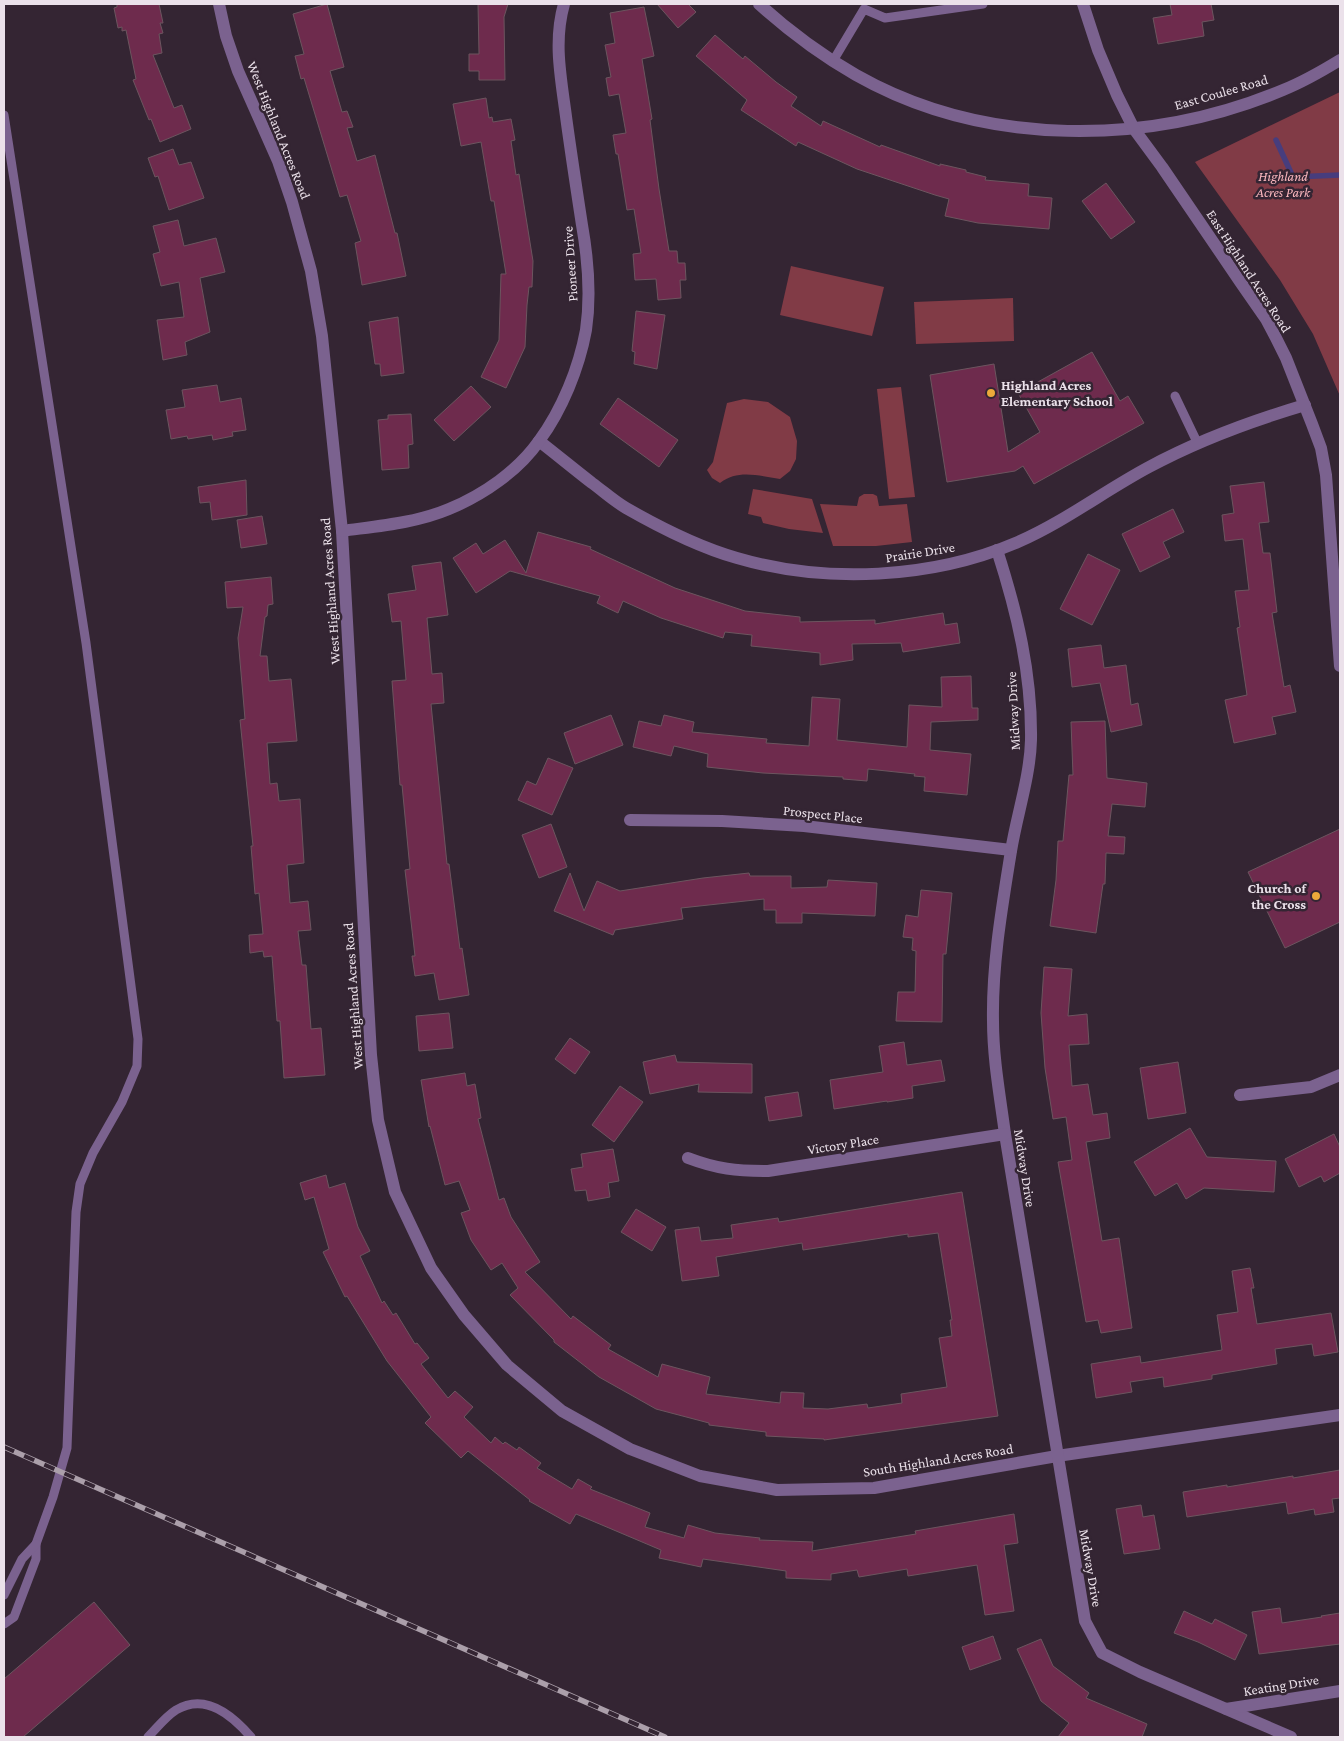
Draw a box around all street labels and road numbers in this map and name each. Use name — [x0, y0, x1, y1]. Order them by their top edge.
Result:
street label: West Highland Acres Road — [244, 59, 314, 202]
street label: East Coulee Road — [1172, 71, 1270, 113]
street label: East Highland Acres Road — [1203, 207, 1295, 336]
street label: Pioneer Drive — [559, 226, 581, 302]
street label: West Highland Acres Road — [317, 516, 343, 665]
street label: Prairie Drive — [884, 539, 956, 565]
street label: Midway Drive — [1003, 671, 1023, 751]
street label: Prospect Place — [782, 802, 864, 826]
street label: West Highland Acres Road — [340, 921, 366, 1070]
street label: Midway Drive — [1011, 1128, 1039, 1208]
street label: Victory Place — [806, 1130, 880, 1158]
street label: South Highland Acres Road — [862, 1440, 1015, 1480]
street label: Midway Drive — [1076, 1528, 1106, 1608]
street label: Keating Drive — [1242, 1671, 1320, 1699]

